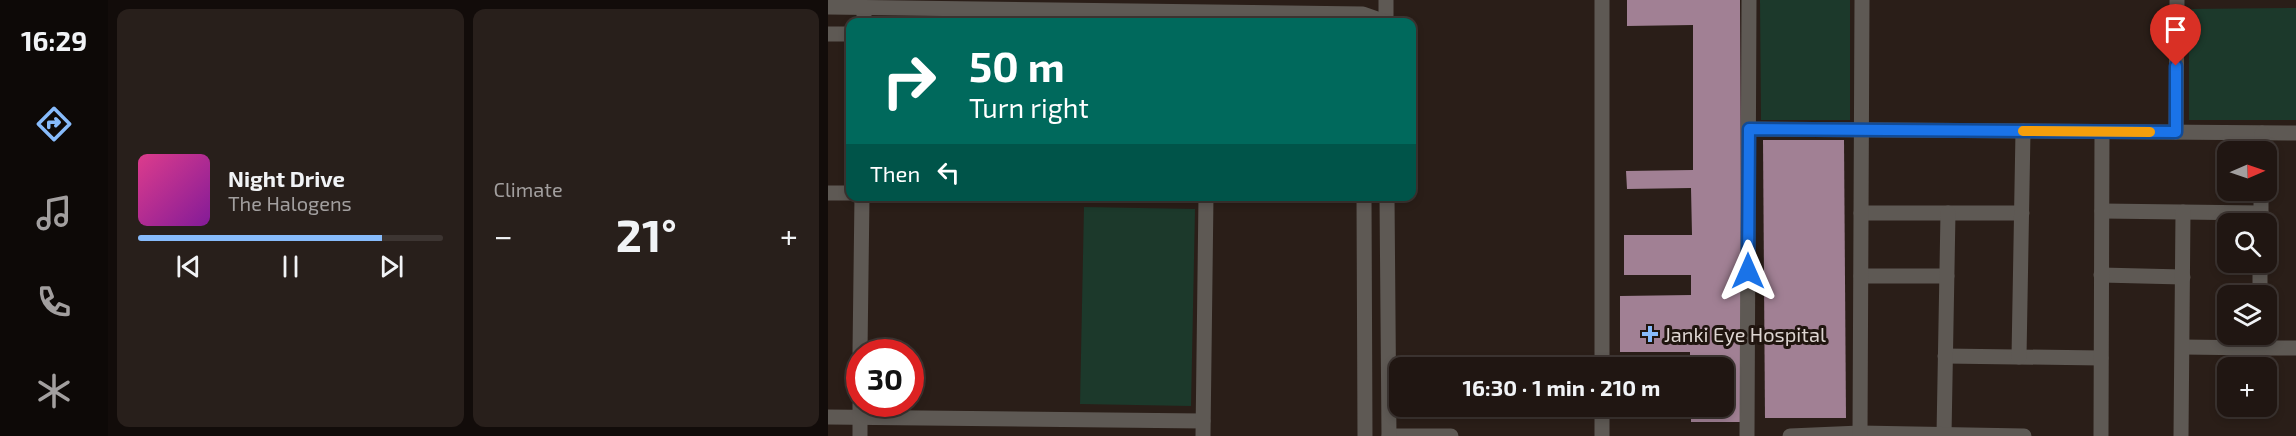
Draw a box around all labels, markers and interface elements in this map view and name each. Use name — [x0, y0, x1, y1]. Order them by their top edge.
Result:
pin — [2150, 4, 2201, 66]
icon: arrive — [2159, 13, 2192, 46]
text: 16:29 — [21, 24, 87, 56]
text: 50 m — [969, 40, 1065, 90]
icon: right — [870, 42, 948, 120]
text: Turn right — [969, 91, 1089, 123]
icon: directions — [33, 103, 75, 145]
north arrow — [2217, 141, 2277, 201]
map controls — [2217, 141, 2277, 417]
icon: left — [932, 156, 965, 189]
text: Then — [870, 160, 920, 186]
text: Night Drive — [228, 165, 345, 191]
text: Climate — [494, 177, 563, 201]
text: The Halogens — [228, 191, 352, 215]
icon: music — [33, 192, 75, 234]
text: 21° — [616, 207, 677, 261]
button: search — [2217, 213, 2277, 273]
text: − — [494, 215, 513, 255]
text: + — [780, 215, 798, 255]
position arrow — [1716, 239, 1780, 303]
icon: previous — [172, 250, 205, 283]
icon: pause — [274, 250, 307, 283]
icon: next — [375, 250, 408, 283]
icon: phone — [33, 281, 75, 323]
button: layers — [2217, 285, 2277, 345]
place label: Janki Eye Hospital — [1664, 322, 1826, 346]
marker: Janki Eye Hospital — [1641, 325, 1659, 343]
speed limit sign: 30 — [846, 339, 924, 417]
button: + — [2217, 357, 2277, 417]
icon: climate — [33, 370, 75, 412]
text: 16:30 · 1 min · 210 m — [1463, 374, 1660, 400]

